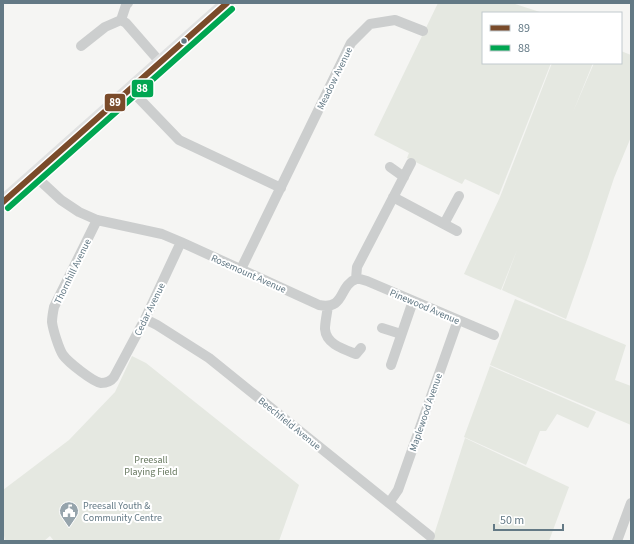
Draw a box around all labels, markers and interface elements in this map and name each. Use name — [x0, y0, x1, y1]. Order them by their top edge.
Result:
legend — [482, 12, 622, 64]
text: 89 — [518, 20, 530, 37]
unlabelled marker — [179, 36, 189, 46]
text: 88 — [518, 40, 530, 57]
street label: Meadow Avenue — [314, 45, 356, 112]
line badge: 88 — [131, 79, 154, 98]
text: 88 — [136, 81, 148, 96]
line badge: 89 — [104, 93, 126, 112]
text: 89 — [109, 95, 121, 110]
street label: Thornhill Avenue — [51, 236, 95, 306]
street label: Rosemount Avenue — [209, 251, 288, 297]
street label: Cedar Avenue — [131, 280, 169, 338]
street label: Pinewood Avenue — [387, 286, 462, 328]
street label: Maplewood Avenue — [406, 371, 446, 453]
street label: Beechfield Avenue — [255, 394, 324, 453]
park label: Preesall Playing Field — [124, 453, 178, 479]
place label: Preesall Youth & Community Centre — [83, 499, 162, 525]
public building icon: Preesall Youth & Community Centre — [58, 500, 80, 528]
scale bar — [494, 506, 563, 532]
text: 50 m — [500, 512, 524, 529]

